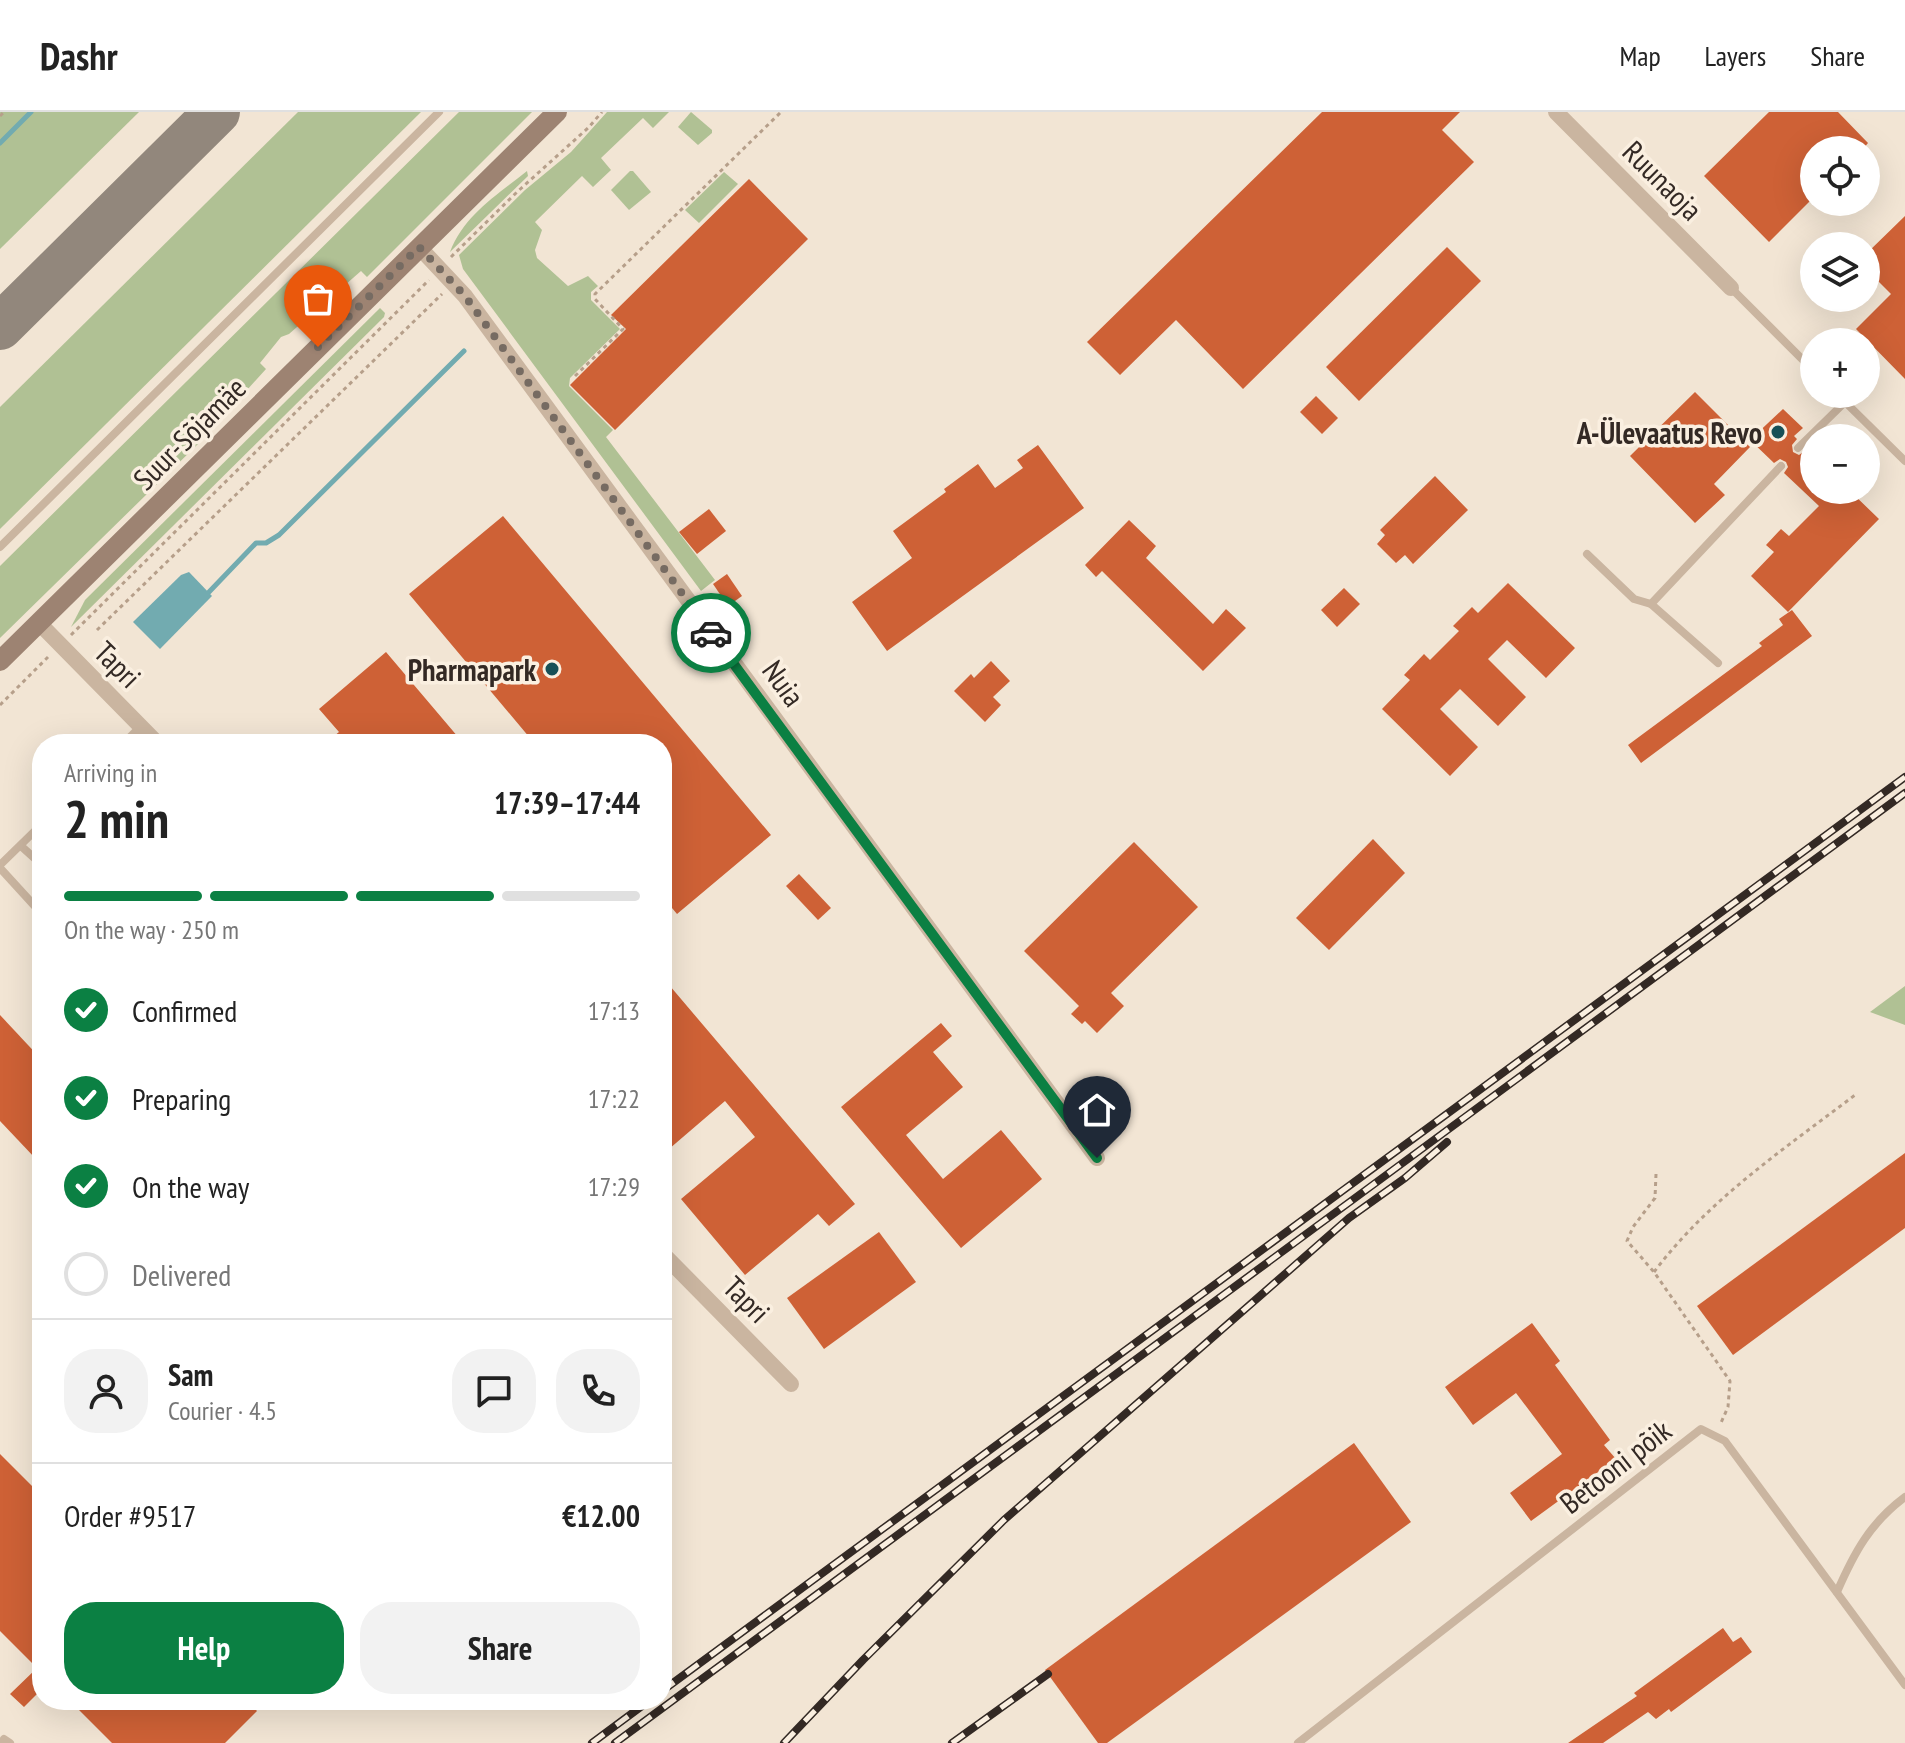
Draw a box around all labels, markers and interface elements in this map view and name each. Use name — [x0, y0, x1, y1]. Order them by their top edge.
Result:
text: Dashr — [40, 31, 118, 80]
text: Map — [1619, 37, 1661, 74]
text: Layers — [1705, 37, 1766, 74]
text: Share — [1810, 37, 1865, 74]
street label: Ruunaoja — [1615, 132, 1711, 228]
map controls — [1800, 136, 1880, 504]
button: locate — [1800, 136, 1880, 216]
button: layers — [1800, 232, 1880, 312]
pin — [284, 265, 352, 347]
icon: bag — [296, 277, 340, 321]
button: + — [1800, 328, 1880, 408]
street label: Suur-Sõjamäe — [124, 368, 254, 498]
place label: A-Ülevaatus Revo — [1576, 413, 1762, 452]
marker: A-Ülevaatus Revo — [1769, 423, 1787, 441]
button: − — [1800, 424, 1880, 504]
courier — [671, 593, 751, 673]
icon: car — [689, 611, 733, 655]
street label: Tapri — [86, 632, 150, 696]
place label: Pharmapark — [408, 650, 537, 689]
street label: Nuia — [754, 652, 814, 714]
marker: Pharmapark — [543, 660, 561, 678]
text: Arriving in — [64, 756, 157, 789]
text: 17:39–17:44 — [494, 783, 640, 822]
text: 2 min — [64, 785, 169, 852]
text: On the way · 250 m — [64, 913, 239, 946]
icon: check — [64, 988, 108, 1032]
text: Confirmed — [132, 991, 237, 1030]
text: 17:13 — [588, 994, 640, 1027]
icon: check — [64, 1076, 108, 1120]
pin — [1063, 1076, 1131, 1158]
text: Preparing — [132, 1079, 231, 1118]
text: 17:22 — [588, 1082, 640, 1115]
icon: home — [1075, 1088, 1119, 1132]
icon: check — [64, 1164, 108, 1208]
text: On the way — [132, 1167, 249, 1206]
text: 17:29 — [588, 1170, 640, 1203]
text: Delivered — [132, 1255, 231, 1294]
street label: Tapri — [715, 1267, 779, 1331]
button: person — [64, 1349, 148, 1433]
button: chat — [452, 1349, 536, 1433]
button: phone — [556, 1349, 640, 1433]
text: Sam — [168, 1355, 213, 1394]
text: Courier · 4.5 — [168, 1394, 277, 1427]
street label: Betooni põik — [1552, 1410, 1679, 1522]
text: Order #9517 — [64, 1496, 196, 1535]
text: €12.00 — [562, 1496, 640, 1535]
button: Help — [64, 1602, 344, 1694]
button: Share — [360, 1602, 640, 1694]

